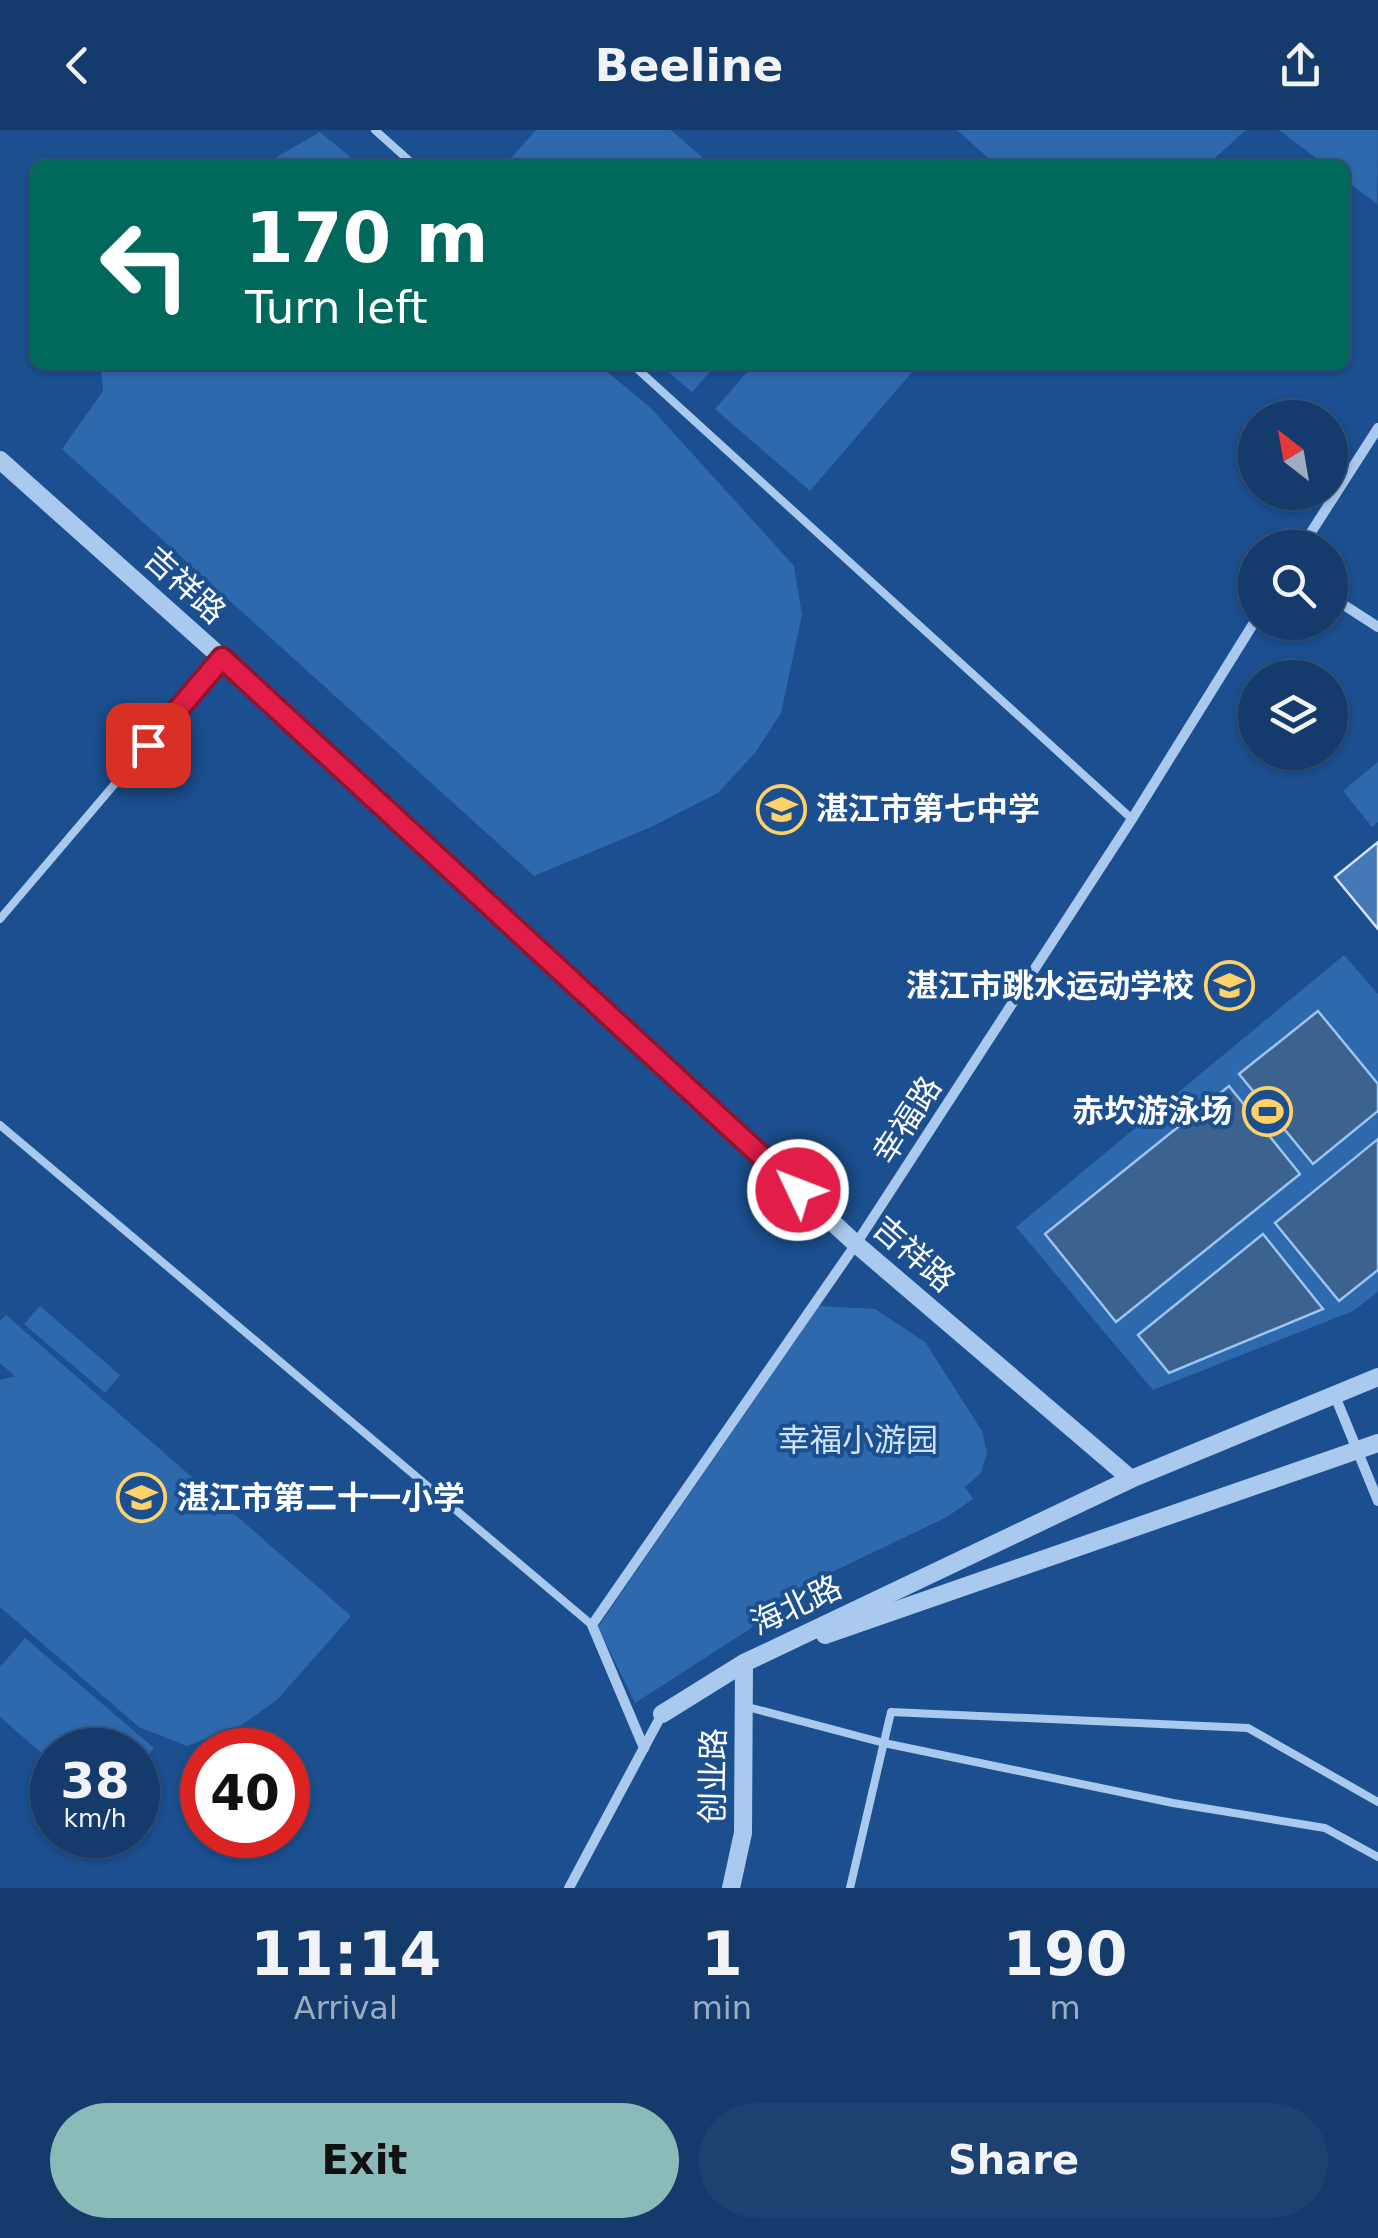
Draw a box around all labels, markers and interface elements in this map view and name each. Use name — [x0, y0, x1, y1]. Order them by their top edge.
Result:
icon: back — [50, 38, 105, 93]
icon: share — [1273, 38, 1328, 93]
text: Beeline — [595, 39, 783, 92]
text: 170 m — [245, 197, 488, 279]
icon: left — [80, 200, 210, 330]
text: Turn left — [245, 281, 428, 334]
north arrow — [1238, 400, 1348, 510]
map controls — [1238, 400, 1348, 770]
button: search — [1238, 530, 1348, 640]
street label: 吉祥路 — [137, 539, 233, 631]
button: layers — [1238, 660, 1348, 770]
pin — [106, 703, 191, 788]
icon: arrive — [121, 718, 176, 773]
school or university icon: 湛江市第七中学 — [755, 783, 807, 835]
place label: 湛江市第七中学 — [816, 790, 1040, 828]
school or university icon: 湛江市跳水运动学校 — [1203, 960, 1255, 1012]
place label: 湛江市跳水运动学校 — [906, 967, 1194, 1005]
street label: 幸福路 — [865, 1069, 949, 1171]
sports icon: 赤坎游泳场 — [1241, 1085, 1293, 1137]
place label: 赤坎游泳场 — [1072, 1092, 1232, 1130]
position arrow — [746, 1138, 850, 1242]
street label: 吉祥路 — [865, 1208, 963, 1300]
park label: 幸福小游园 — [778, 1421, 938, 1459]
school or university icon: 湛江市第二十一小学 — [116, 1472, 168, 1524]
place label: 湛江市第二十一小学 — [177, 1479, 465, 1517]
street label: 海北路 — [744, 1567, 848, 1643]
speed limit sign: 40 — [180, 1728, 310, 1858]
street label: 创业路 — [693, 1728, 733, 1824]
text: 38 — [60, 1752, 130, 1810]
text: km/h — [63, 1804, 127, 1833]
text: 11:14 — [250, 1919, 441, 1989]
text: 1 — [701, 1919, 743, 1989]
text: 190 — [1002, 1919, 1128, 1989]
text: Arrival — [294, 1989, 398, 2027]
text: min — [692, 1989, 752, 2027]
text: m — [1049, 1989, 1081, 2027]
button: Exit — [50, 2103, 679, 2218]
button: Share — [699, 2103, 1328, 2218]

